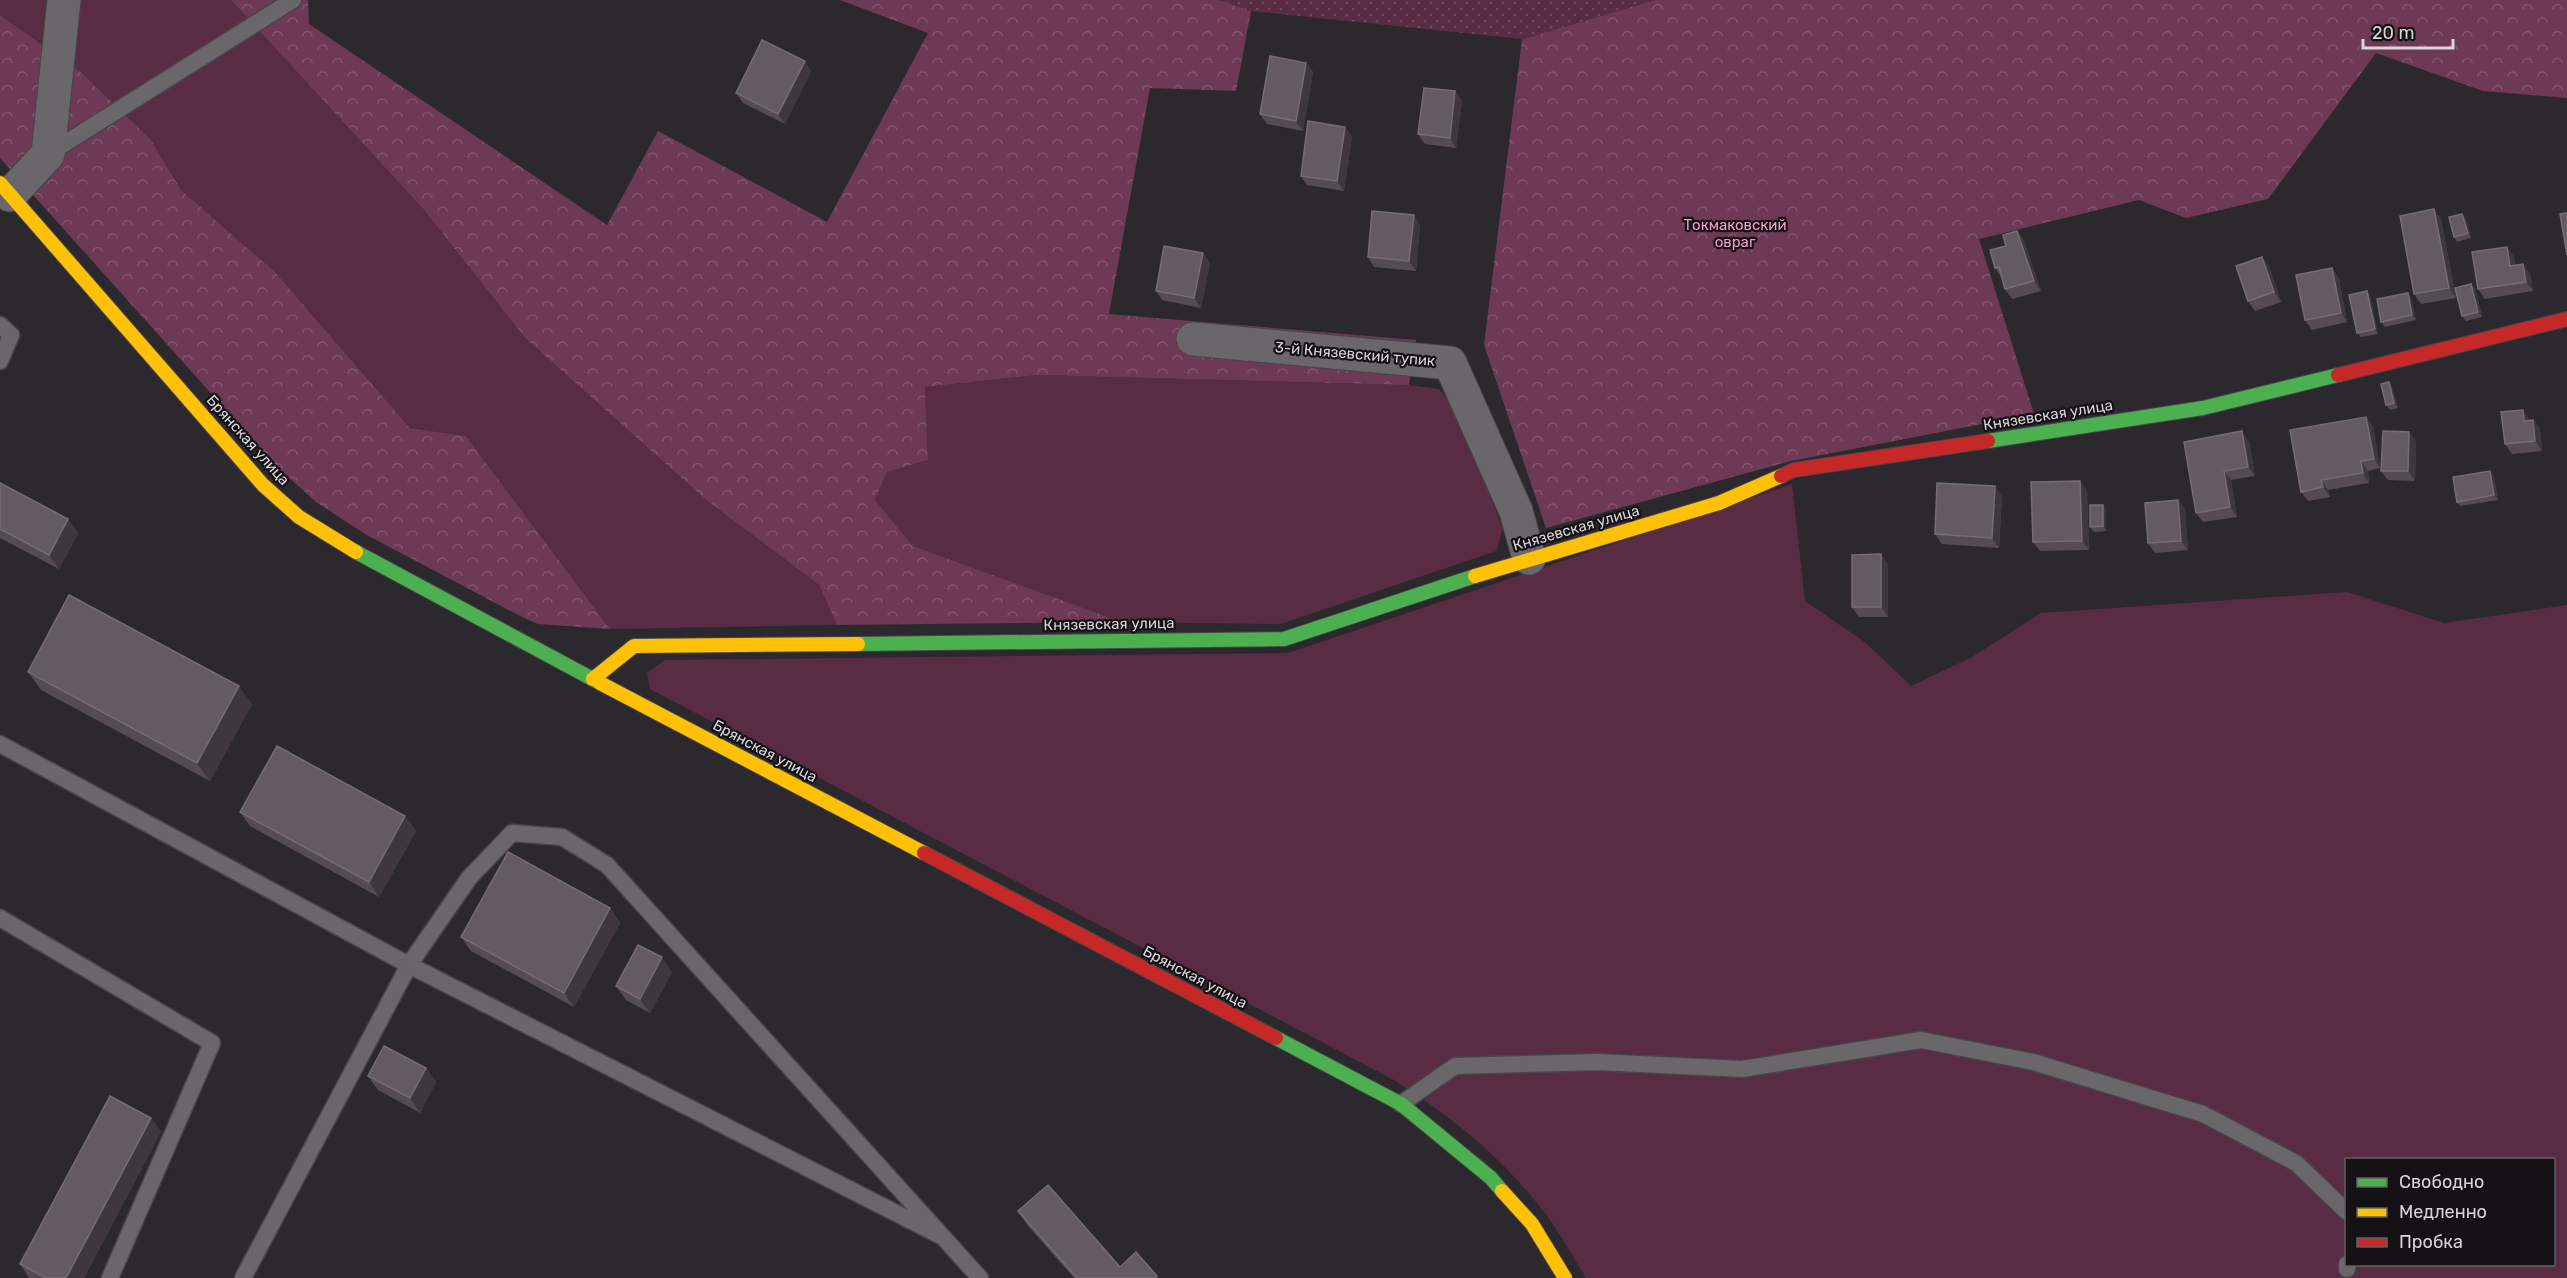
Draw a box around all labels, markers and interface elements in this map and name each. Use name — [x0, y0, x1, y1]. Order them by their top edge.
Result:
scale bar — [2363, 12, 2453, 50]
text: 20 m — [2372, 22, 2414, 44]
park label: Токмаковский овраг — [1683, 216, 1787, 251]
street label: 3-й Князевский тупик — [1274, 338, 1436, 370]
street label: Брянская улица — [203, 391, 293, 489]
street label: Князевская улица — [1982, 396, 2114, 434]
street label: Князевская улица — [1511, 501, 1641, 555]
street label: Князевская улица — [1043, 614, 1175, 634]
street label: Брянская улица — [710, 716, 820, 786]
street label: Брянская улица — [1140, 942, 1250, 1012]
legend — [2345, 1158, 2555, 1266]
text: Свободно — [2399, 1171, 2484, 1193]
text: Медленно — [2399, 1201, 2487, 1223]
text: Пробка — [2399, 1231, 2463, 1253]

